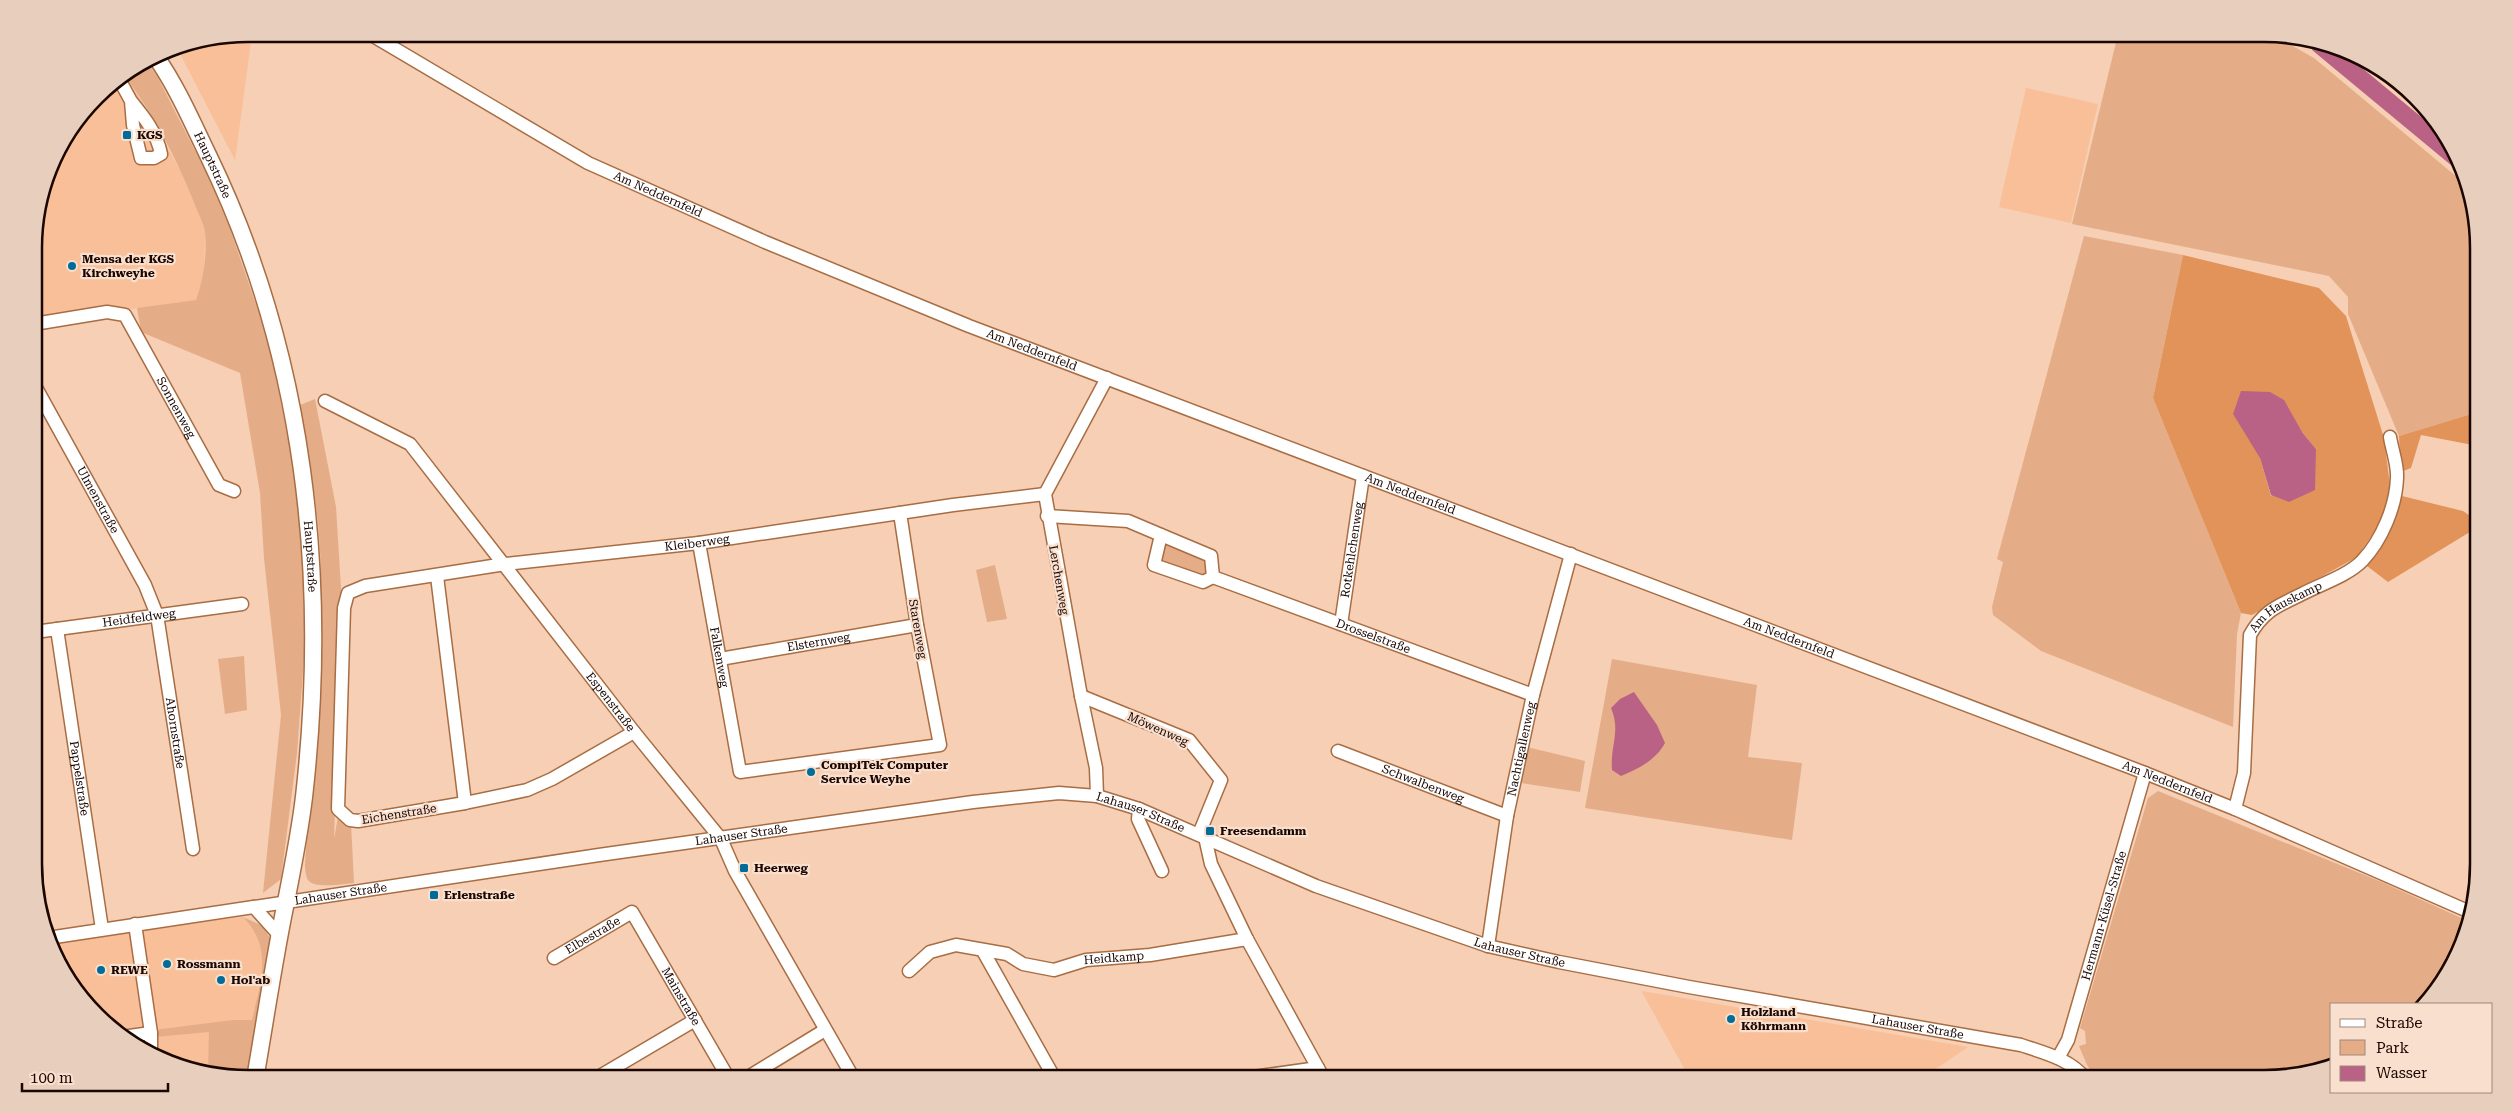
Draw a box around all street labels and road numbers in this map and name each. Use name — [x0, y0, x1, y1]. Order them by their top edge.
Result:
street label: Hauptstraße — [191, 130, 234, 201]
street label: Am Neddernfeld — [611, 168, 705, 220]
street label: Am Neddernfeld — [985, 326, 1079, 374]
street label: Sonnenweg — [154, 375, 199, 441]
street label: Ulmenstraße — [74, 464, 122, 536]
street label: Am Neddernfeld — [1363, 470, 1458, 517]
street label: Rotkehlchenweg — [1338, 501, 1366, 599]
street label: Hauptstraße — [301, 520, 319, 593]
street label: Kleiberweg — [664, 531, 731, 554]
street label: Lerchenweg — [1046, 544, 1072, 616]
street label: Am Hauskamp — [2246, 578, 2324, 635]
street label: Starenweg — [906, 598, 930, 660]
street label: Heidfeldweg — [102, 606, 177, 630]
street label: Am Neddernfeld — [1742, 614, 1837, 661]
street label: Drosselstraße — [1334, 616, 1413, 656]
street label: Falkenweg — [707, 626, 732, 689]
street label: Elsternweg — [786, 630, 851, 654]
street label: Espenstraße — [583, 669, 638, 735]
street label: Ahornstraße — [163, 696, 188, 770]
street label: Nachtigallenweg — [1504, 700, 1538, 798]
street label: Möwenweg — [1125, 709, 1191, 749]
street label: Pappelstraße — [67, 740, 92, 817]
street label: Am Neddernfeld — [2120, 758, 2215, 806]
street label: Schwalbenweg — [1380, 762, 1466, 806]
street label: Lahauser Straße — [1095, 789, 1187, 835]
street label: Eichenstraße — [360, 801, 438, 827]
street label: Lahauser Straße — [694, 821, 789, 848]
street label: Hermann-Küsel-Straße — [2079, 849, 2129, 982]
street label: Lahauser Straße — [294, 880, 388, 908]
street label: Elbestraße — [563, 913, 623, 957]
street label: Lahauser Straße — [1472, 935, 1567, 970]
street label: Heidkamp — [1083, 948, 1145, 967]
street label: Mainstraße — [659, 965, 704, 1028]
street label: Lahauser Straße — [1870, 1012, 1965, 1042]

